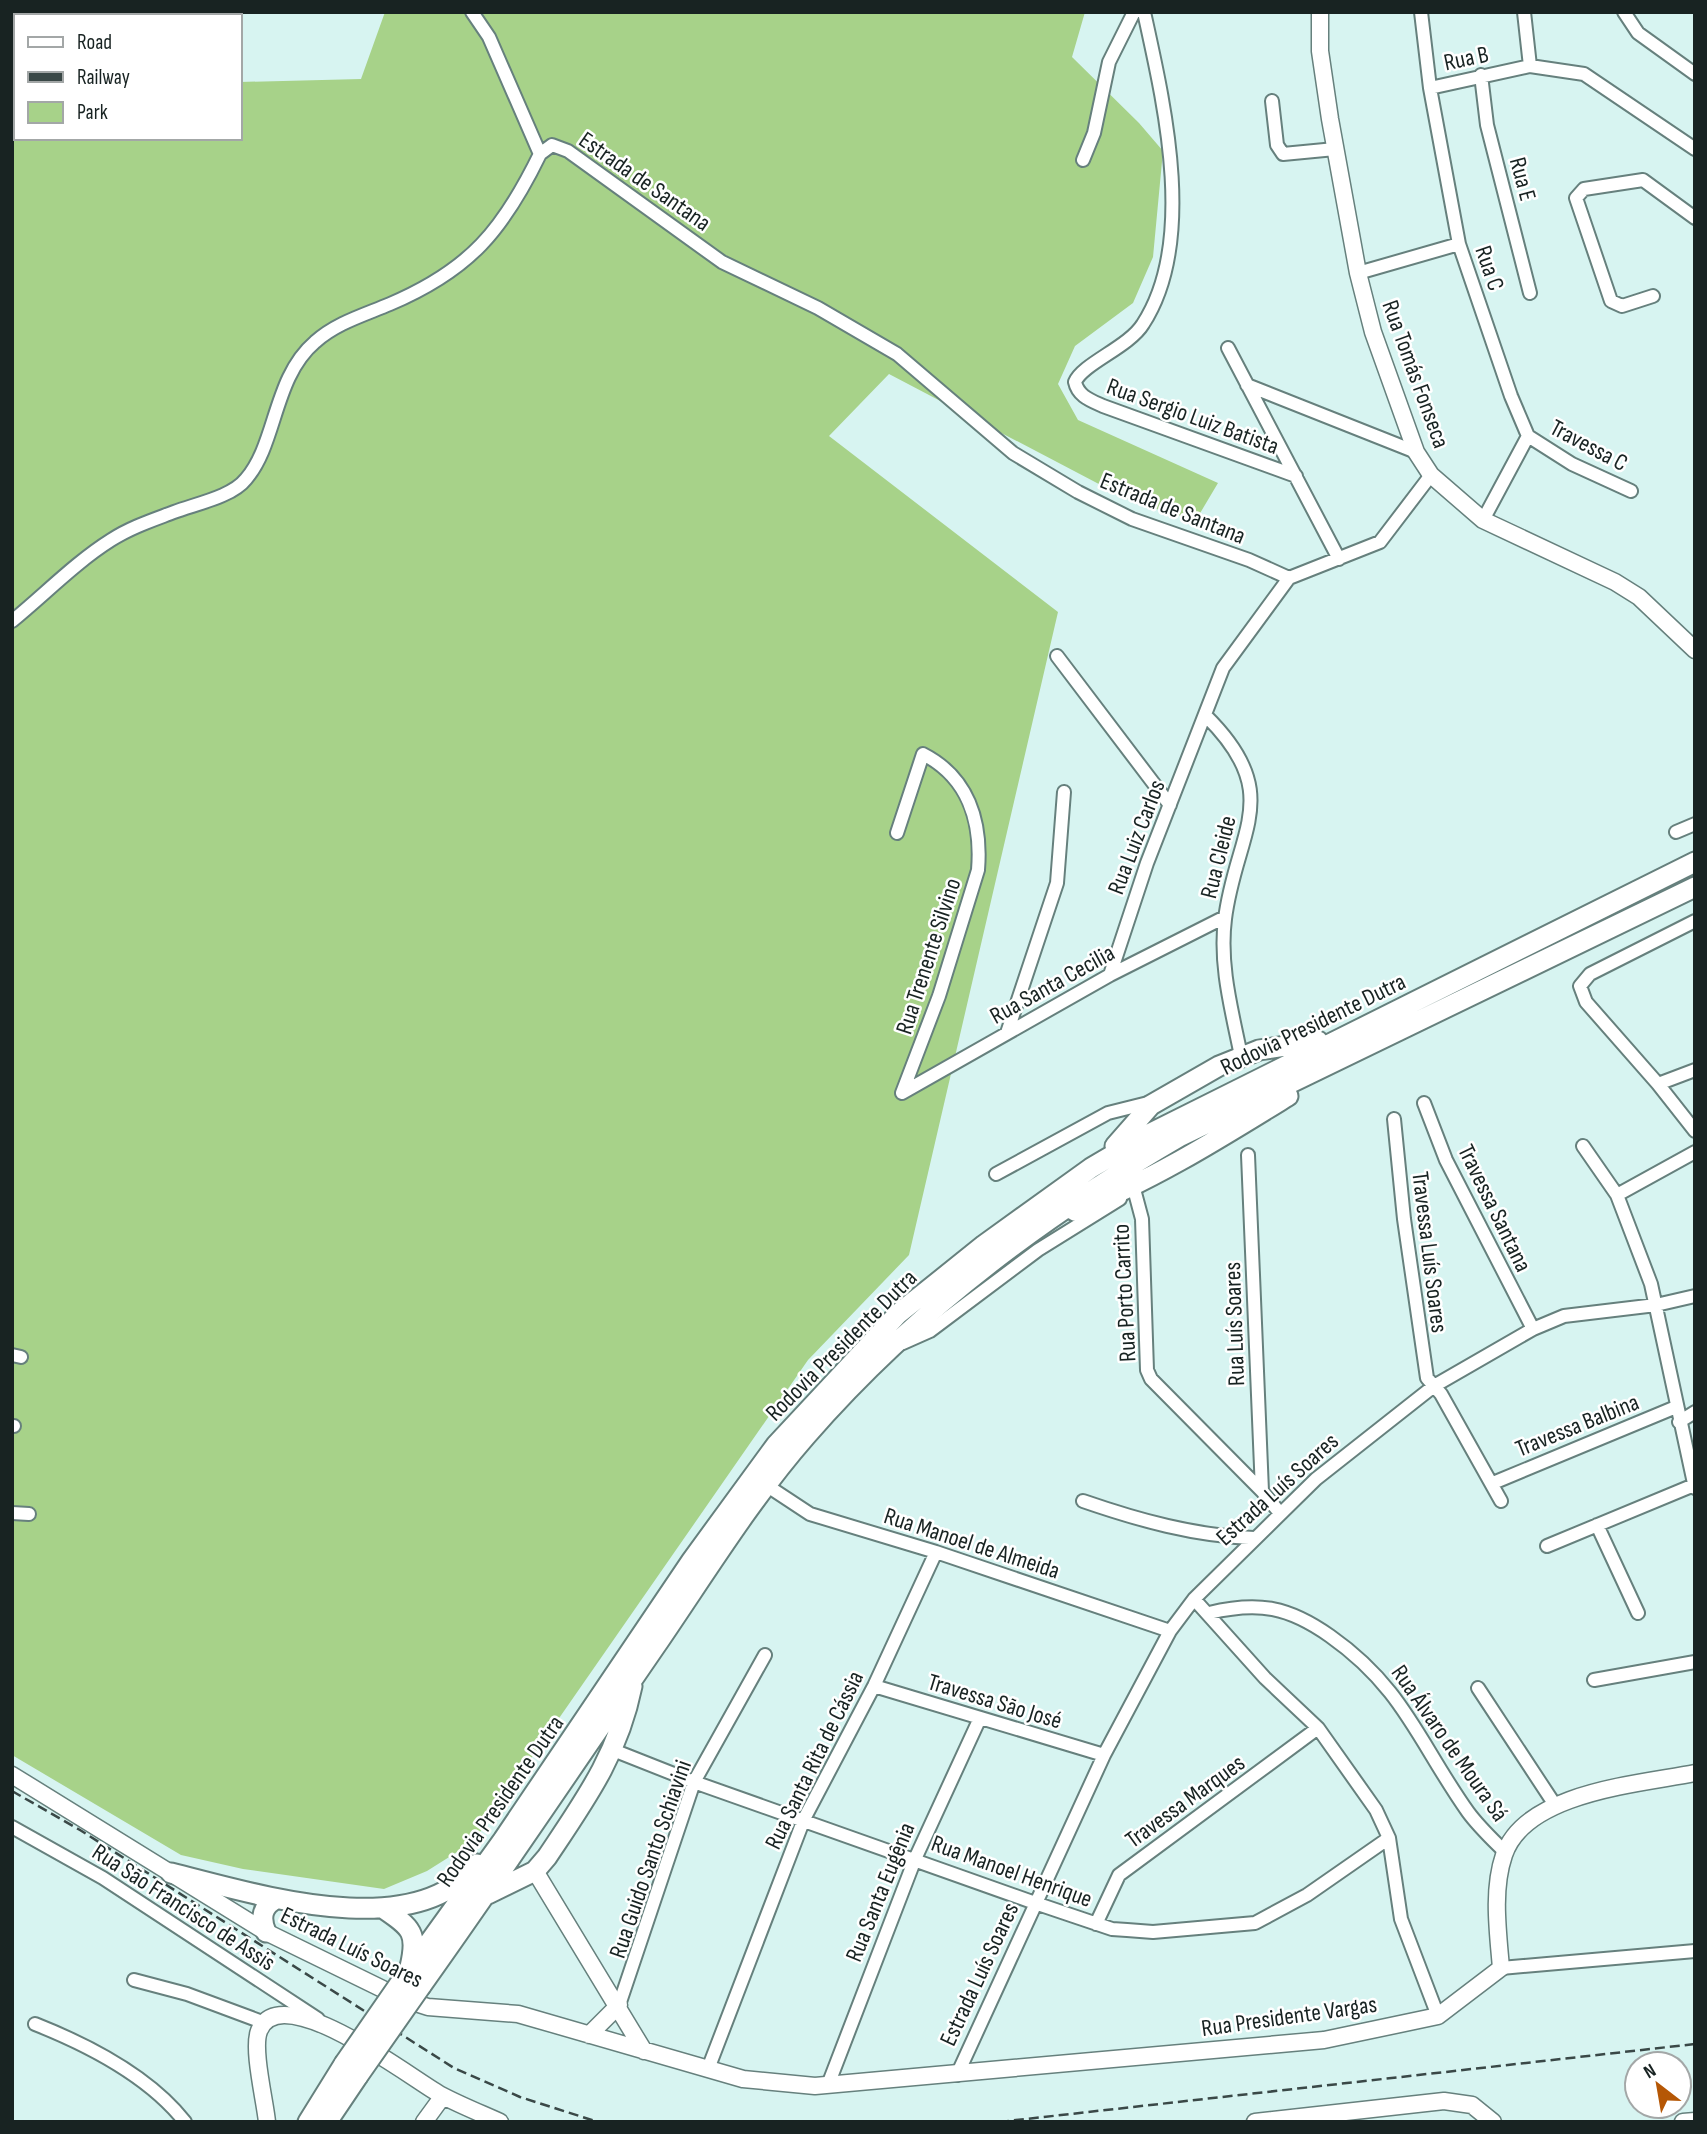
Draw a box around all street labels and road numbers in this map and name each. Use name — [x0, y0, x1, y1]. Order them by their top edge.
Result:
street label: Rua B — [1441, 40, 1491, 77]
street label: Estrada de Santana — [573, 125, 716, 237]
street label: Rua E — [1503, 154, 1542, 204]
street label: Rua C — [1468, 242, 1511, 295]
street label: Rua Tomás Fonseca — [1375, 296, 1456, 452]
street label: Rua Sergio Luiz Batista — [1103, 372, 1283, 461]
street label: Travessa C — [1545, 413, 1633, 478]
street label: Estrada de Santana — [1096, 466, 1250, 551]
street label: Rua Luiz Carlos — [1101, 776, 1172, 899]
street label: Rua Cleide — [1194, 813, 1243, 901]
street label: Rua Trenente Silvino — [890, 874, 967, 1038]
street label: Rua Santa Cecilia — [985, 938, 1120, 1031]
street label: Rodovia Presidente Dutra — [1216, 967, 1410, 1082]
street label: Travessa Santana — [1451, 1140, 1538, 1277]
street label: Travessa Luís Soares — [1405, 1170, 1454, 1334]
street label: Rua Porto Carrito — [1106, 1223, 1143, 1363]
street label: Rua Luís Soares — [1218, 1261, 1251, 1387]
street label: Rodovia Presidente Dutra — [760, 1264, 923, 1427]
street label: Travessa Balbina — [1511, 1388, 1643, 1463]
street label: Estrada Luís Soares — [1210, 1427, 1345, 1552]
street label: Rua Manoel de Almeida — [880, 1501, 1063, 1586]
street label: Rua Álvaro de Moura Sá — [1385, 1659, 1514, 1827]
street label: Rua Santa Rita de Cássia — [759, 1666, 870, 1854]
street label: Travessa São José — [924, 1667, 1065, 1736]
street label: Rodovia Presidente Dutra — [431, 1710, 570, 1892]
street label: Travessa Marques — [1120, 1748, 1251, 1854]
street label: Rua Guido Santo Schiavini — [603, 1756, 698, 1962]
street label: Rua Santa Eugênia — [839, 1818, 922, 1966]
street label: Rua Manoel Henrique — [927, 1829, 1096, 1914]
street label: Rua São Francisco de Assis — [87, 1837, 281, 1977]
street label: Estrada Luís Soares — [934, 1898, 1025, 2050]
street label: Estrada Luís Soares — [276, 1901, 428, 1994]
street label: Rua Presidente Vargas — [1199, 1990, 1379, 2043]

